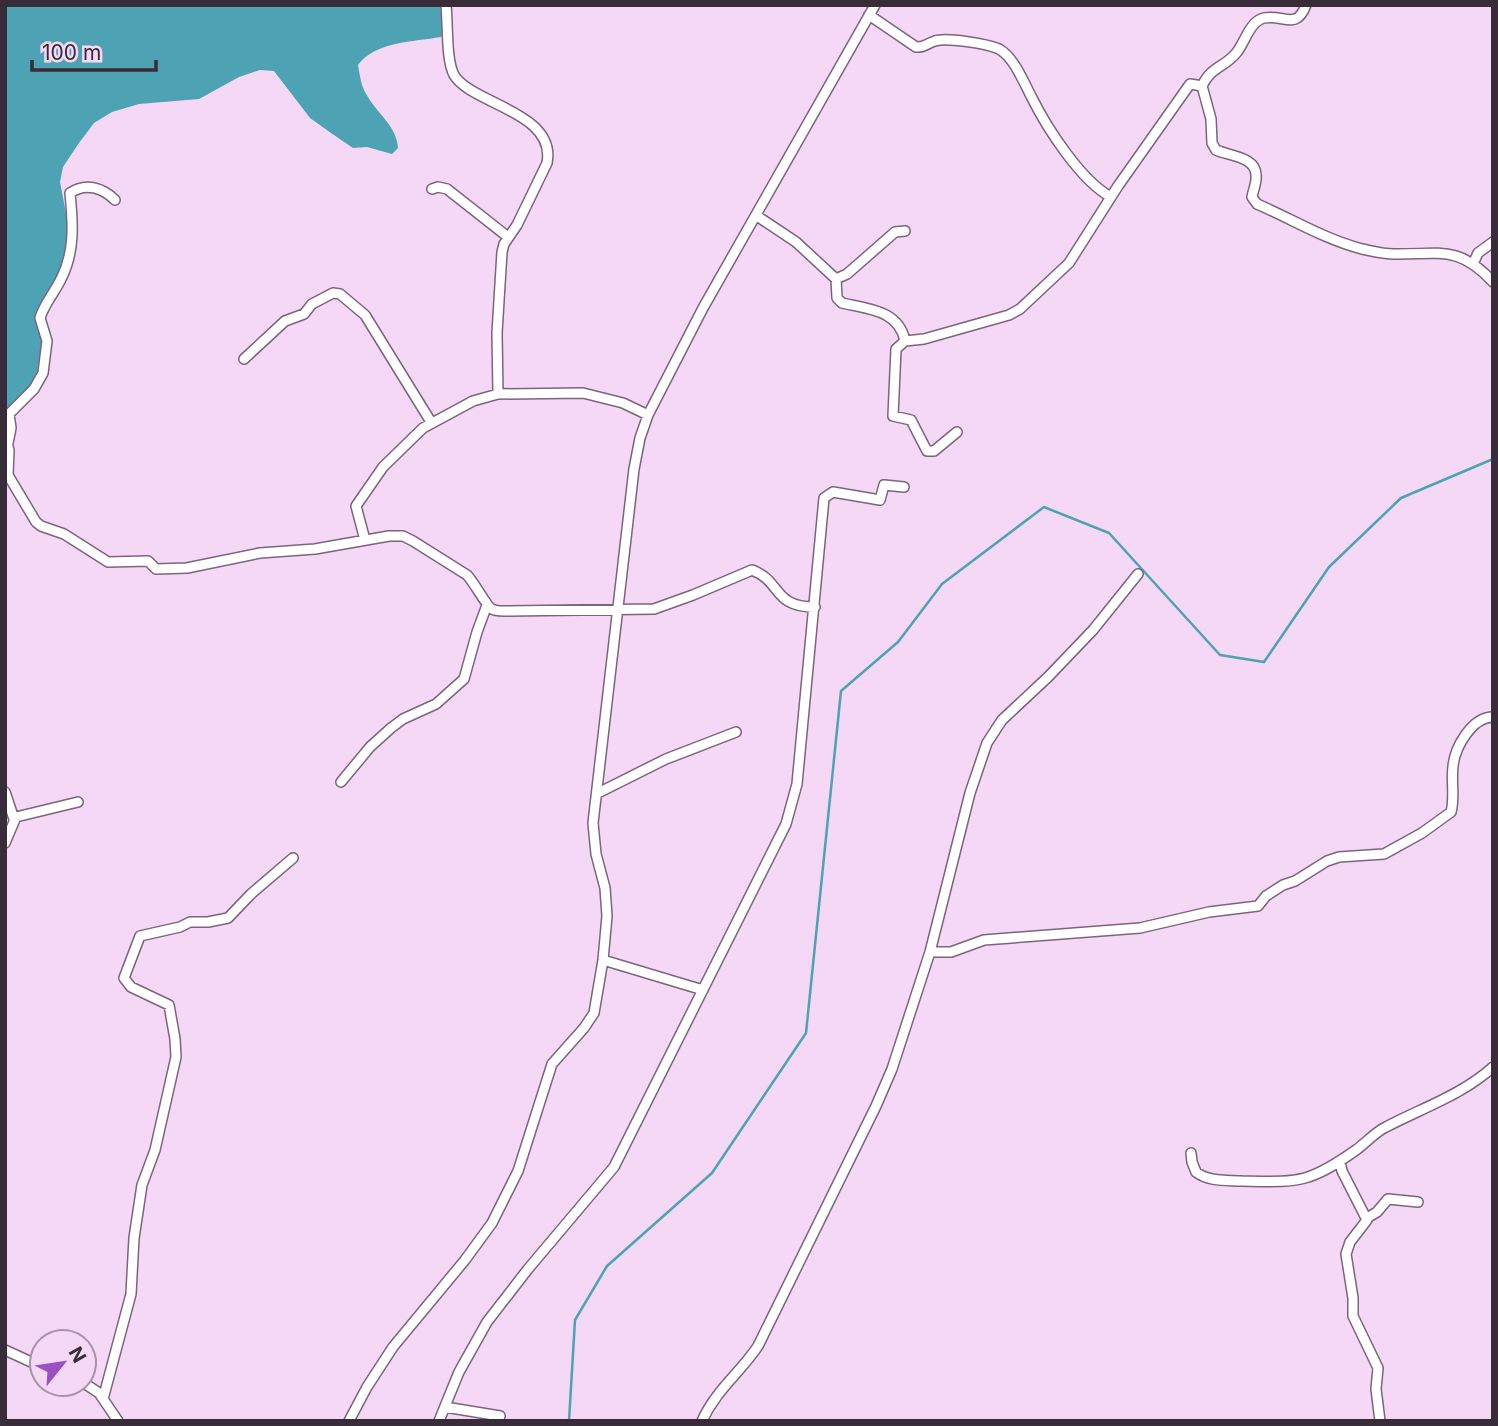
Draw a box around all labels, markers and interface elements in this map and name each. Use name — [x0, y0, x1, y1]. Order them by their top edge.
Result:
scale bar — [32, 28, 156, 72]
text: 100 m — [42, 40, 101, 65]
north arrow — [28, 1328, 98, 1398]
text: N — [64, 1343, 91, 1367]

